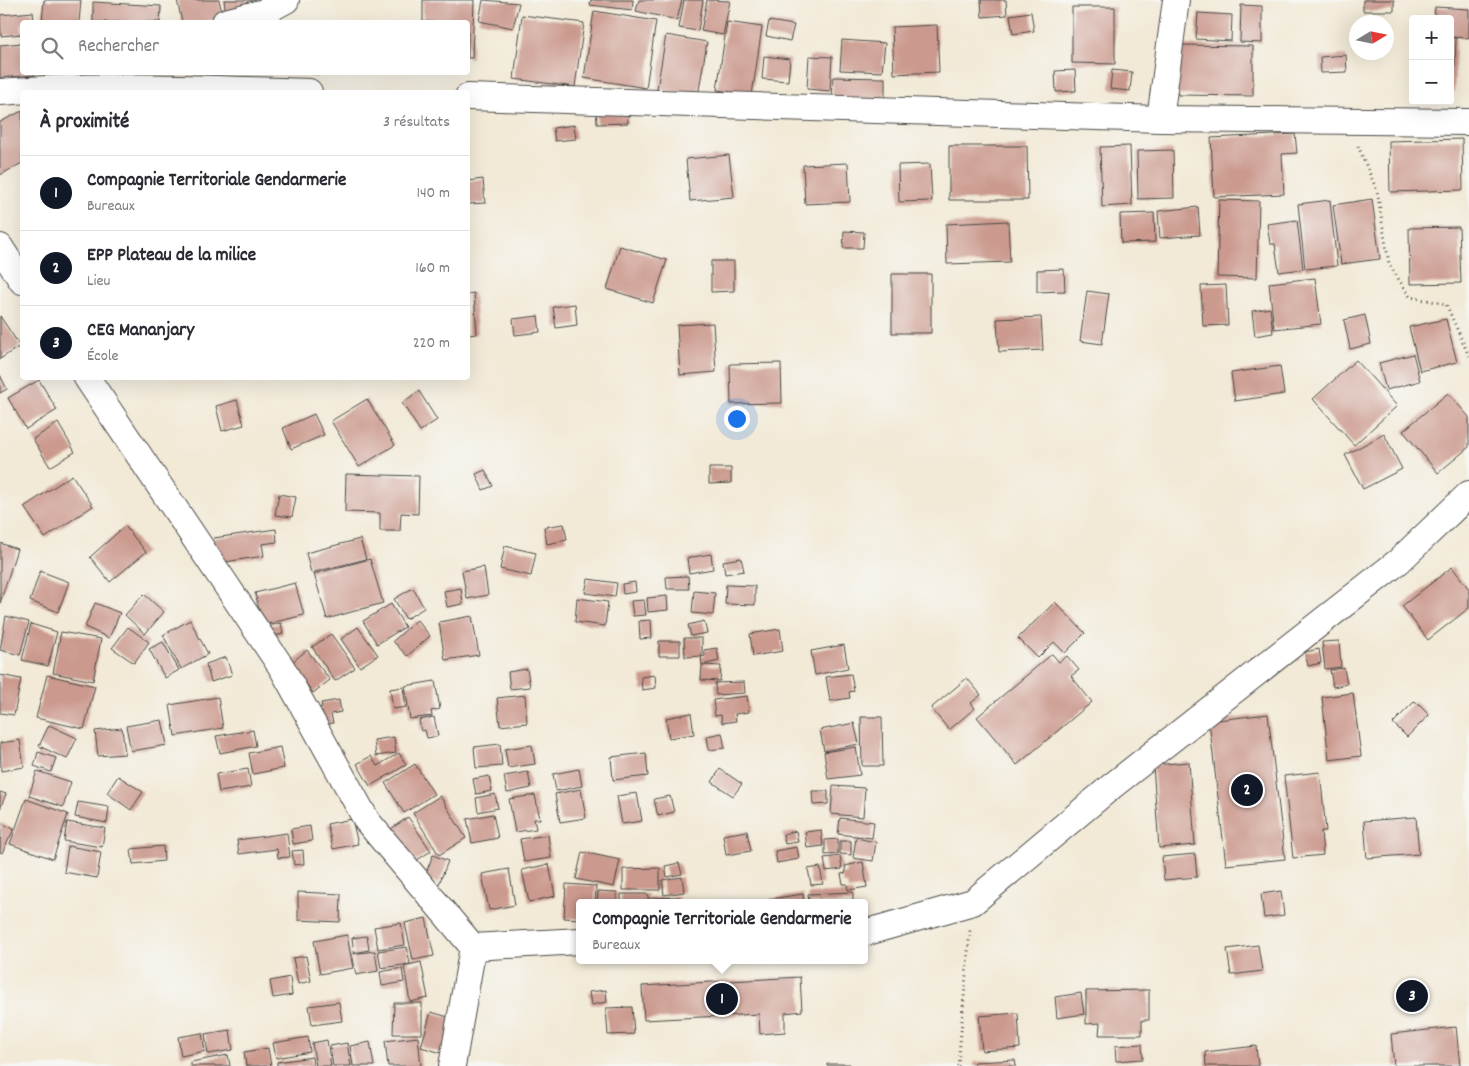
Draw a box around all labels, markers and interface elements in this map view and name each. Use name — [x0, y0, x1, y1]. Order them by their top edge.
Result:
north arrow — [1349, 15, 1394, 60]
map controls — [1409, 15, 1454, 105]
button: + — [1409, 15, 1454, 60]
search box — [20, 20, 470, 75]
icon: search — [38, 34, 66, 62]
text: Rechercher — [78, 34, 159, 61]
button: − — [1409, 60, 1454, 105]
text: À proximité — [40, 108, 129, 138]
text: 3 résultats — [383, 111, 450, 134]
text: Compagnie Territoriale Gendarmerie — [87, 168, 346, 195]
text: 1 — [54, 182, 58, 205]
text: 140 m — [416, 182, 450, 205]
text: Bureaux — [87, 195, 135, 218]
text: EPP Plateau de la milice — [87, 243, 256, 270]
text: 2 — [53, 257, 60, 280]
text: 160 m — [415, 257, 450, 280]
text: Lieu — [87, 270, 110, 293]
text: CEG Mananjary — [87, 318, 194, 345]
text: 3 — [52, 332, 60, 355]
text: 220 m — [413, 332, 450, 355]
text: École — [87, 345, 119, 368]
your location — [724, 406, 750, 432]
pin: 2 — [1231, 771, 1263, 809]
popup — [576, 899, 868, 964]
text: Compagnie Territoriale Gendarmerie — [592, 907, 852, 934]
text: Bureaux — [592, 934, 640, 957]
pin: 3 — [1396, 977, 1428, 1015]
pin: 1 — [706, 980, 738, 1018]

